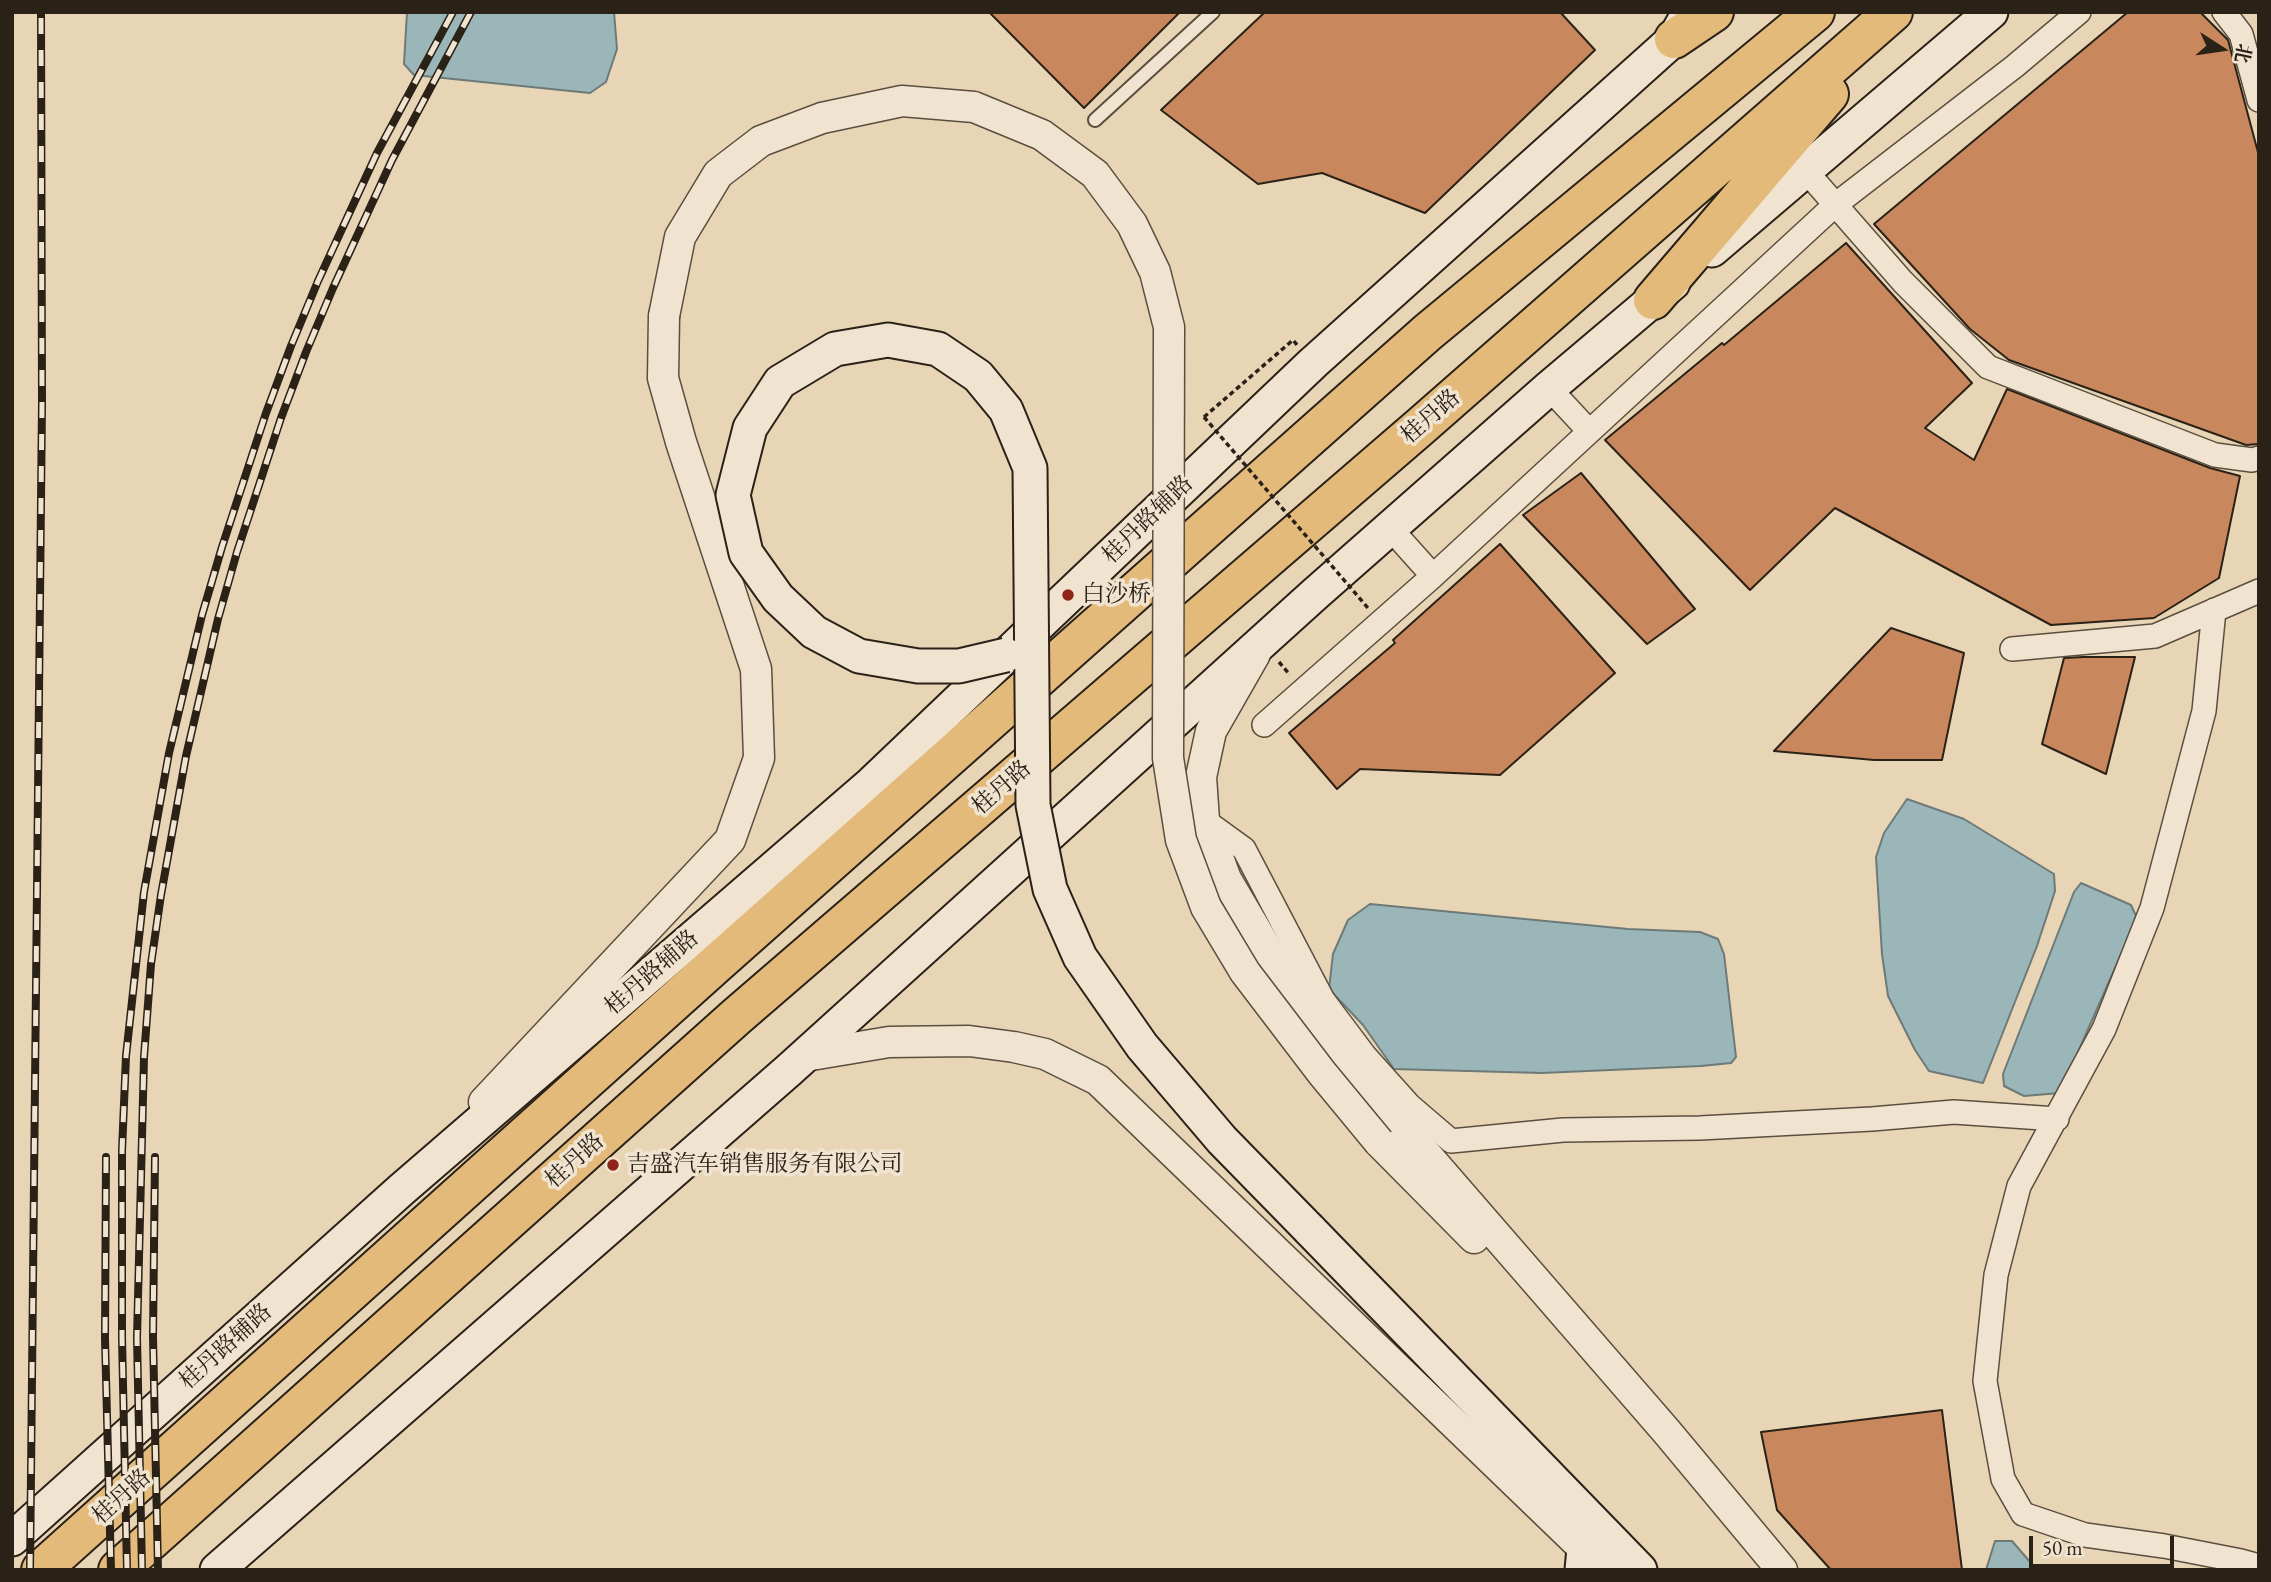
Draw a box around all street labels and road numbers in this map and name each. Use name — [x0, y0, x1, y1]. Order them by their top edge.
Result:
street label: 桂丹路 — [1396, 384, 1466, 450]
street label: 桂丹路辅路 — [1097, 470, 1199, 570]
street label: 桂丹路 — [967, 755, 1037, 821]
street label: 桂丹路辅路 — [600, 925, 704, 1021]
street label: 桂丹路 — [540, 1128, 610, 1194]
street label: 桂丹路辅路 — [174, 1298, 278, 1396]
street label: 桂丹路 — [87, 1464, 157, 1530]

